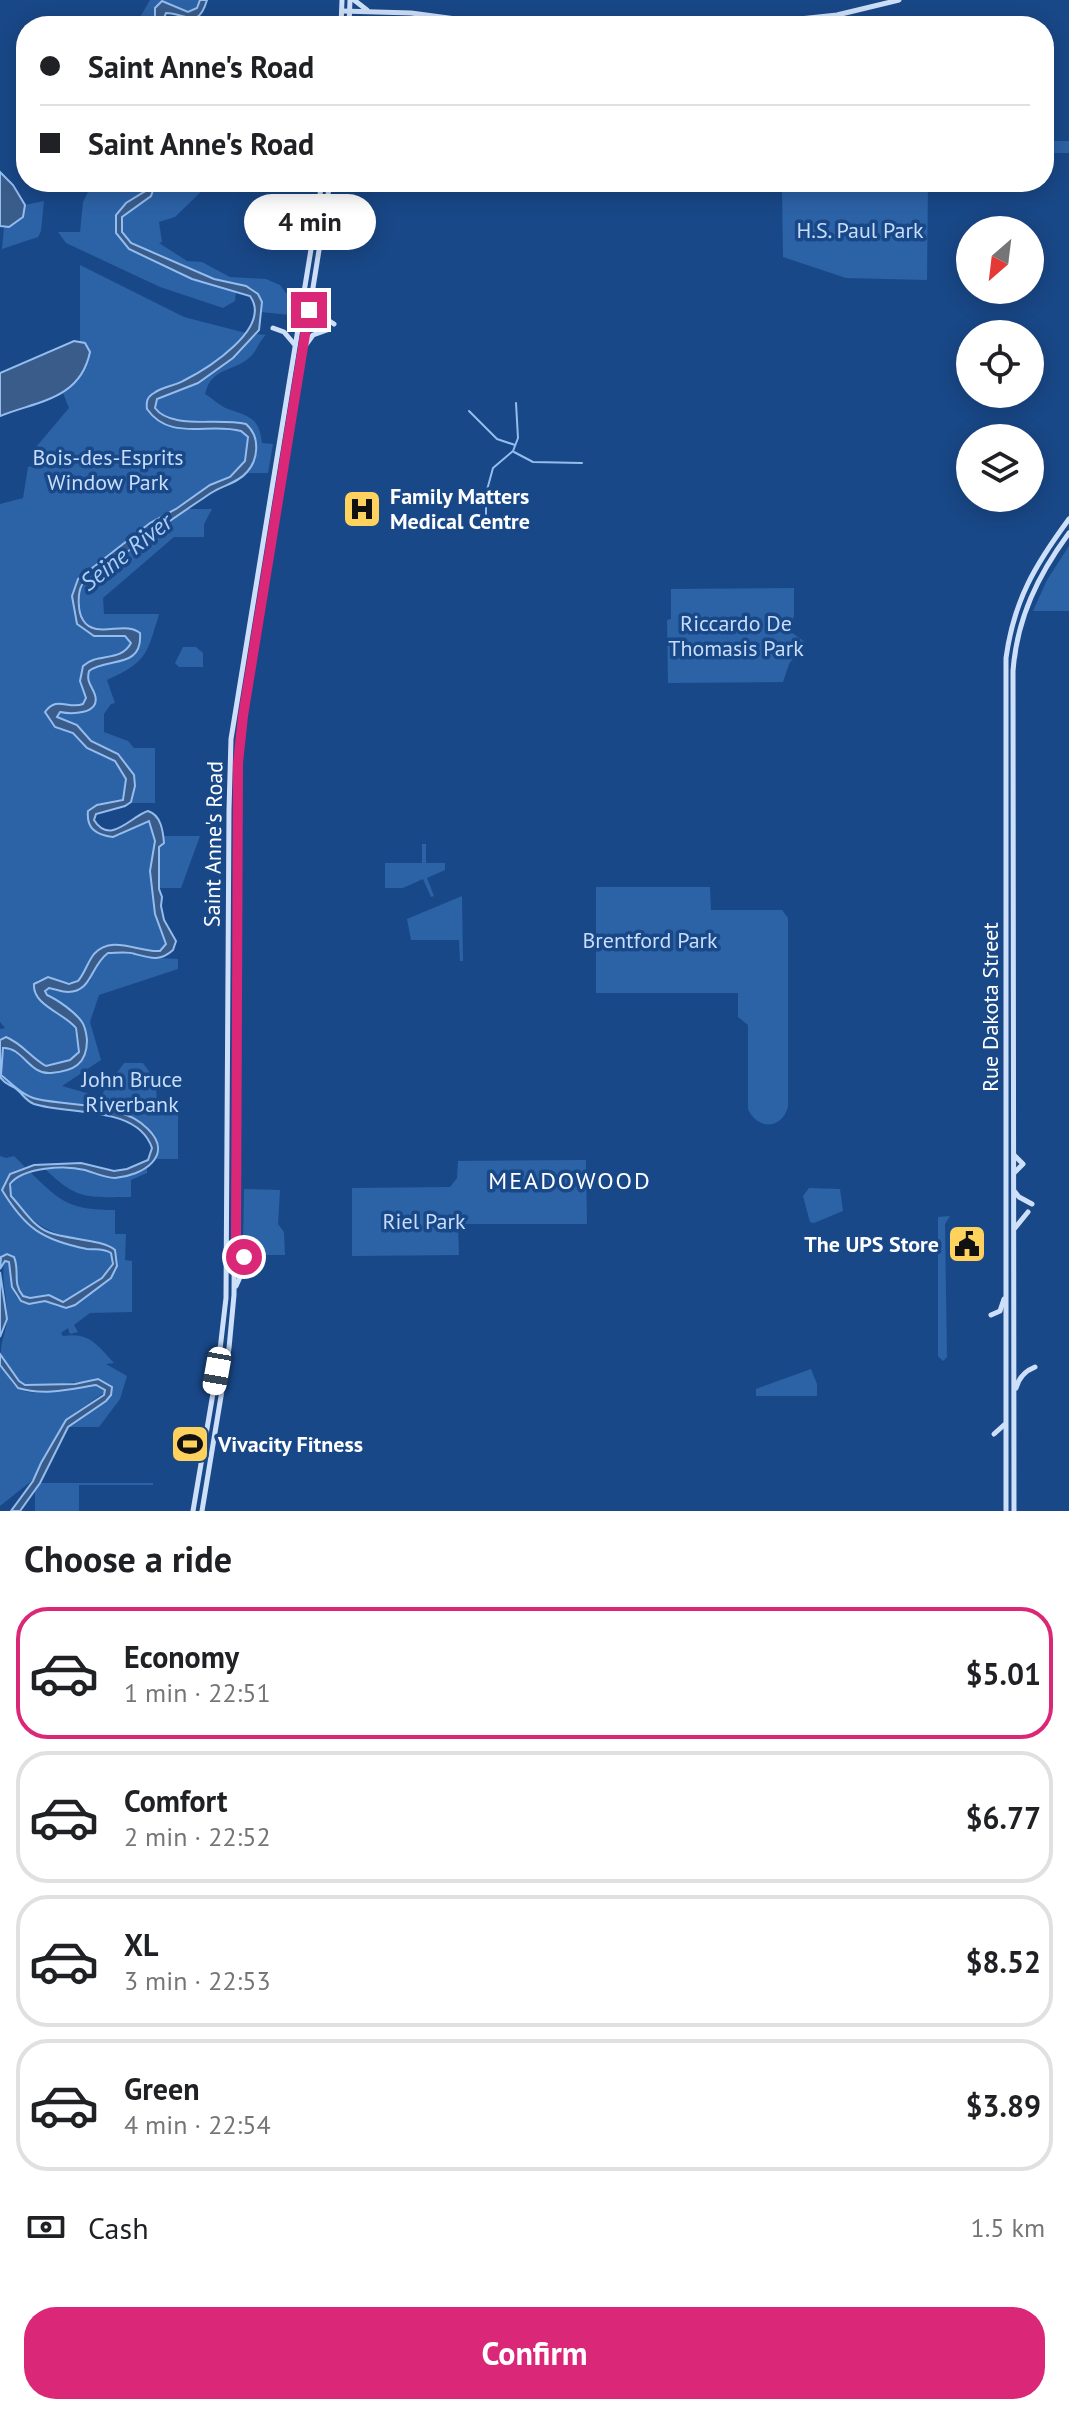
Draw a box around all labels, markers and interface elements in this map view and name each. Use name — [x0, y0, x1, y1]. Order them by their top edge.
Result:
text: Saint Anne's Road — [88, 47, 314, 86]
text: Saint Anne's Road — [88, 124, 314, 163]
callout: 4 min — [243, 194, 375, 250]
text: 4 min — [278, 205, 342, 238]
park label: H.S. Paul Park — [796, 216, 924, 244]
north arrow — [956, 216, 1044, 304]
map controls — [956, 216, 1044, 512]
route end — [291, 292, 327, 328]
button: locate — [956, 320, 1044, 408]
button: layers — [956, 424, 1044, 512]
park label: Bois-des-Esprits Window Park — [33, 443, 183, 496]
place label: Family Matters Medical Centre — [390, 482, 530, 535]
hospital icon: Family Matters Medical Centre — [341, 488, 383, 530]
water label: Seine River — [74, 505, 180, 598]
park label: Riccardo De Thomasis Park — [668, 609, 804, 662]
street label: Saint Anne's Road — [198, 761, 228, 927]
street label: Rue Dakota Street — [976, 922, 1004, 1092]
park label: Brentford Park — [582, 926, 718, 954]
park label: John Bruce Riverbank — [81, 1065, 182, 1118]
district label: MEADOWOOD — [488, 1165, 652, 1196]
park label: Riel Park — [383, 1207, 466, 1235]
public building icon: The UPS Store — [946, 1223, 988, 1265]
place label: The UPS Store — [804, 1230, 939, 1258]
route start — [226, 1239, 262, 1275]
car — [201, 1345, 233, 1397]
sports icon: Vivacity Fitness — [169, 1423, 211, 1465]
place label: Vivacity Fitness — [217, 1430, 363, 1458]
text: Choose a ride — [24, 1535, 232, 1582]
icon: car — [28, 1637, 100, 1709]
text: Economy — [124, 1637, 239, 1676]
text: $5.01 — [966, 1654, 1041, 1693]
text: 1 min · 22:51 — [124, 1676, 271, 1709]
icon: car — [28, 1781, 100, 1853]
text: Comfort — [124, 1781, 227, 1820]
text: $6.77 — [966, 1798, 1041, 1837]
text: 2 min · 22:52 — [124, 1820, 271, 1853]
icon: car — [28, 1925, 100, 1997]
text: XL — [124, 1925, 158, 1964]
text: $8.52 — [966, 1942, 1041, 1981]
text: 3 min · 22:53 — [124, 1964, 271, 1997]
icon: car — [28, 2069, 100, 2141]
text: Green — [124, 2069, 199, 2108]
text: $3.89 — [966, 2086, 1041, 2125]
text: 4 min · 22:54 — [124, 2108, 271, 2141]
icon: cash — [24, 2205, 68, 2249]
text: Cash — [88, 2208, 149, 2247]
text: 1.5 km — [971, 2211, 1045, 2244]
button: Confirm — [24, 2307, 1045, 2399]

